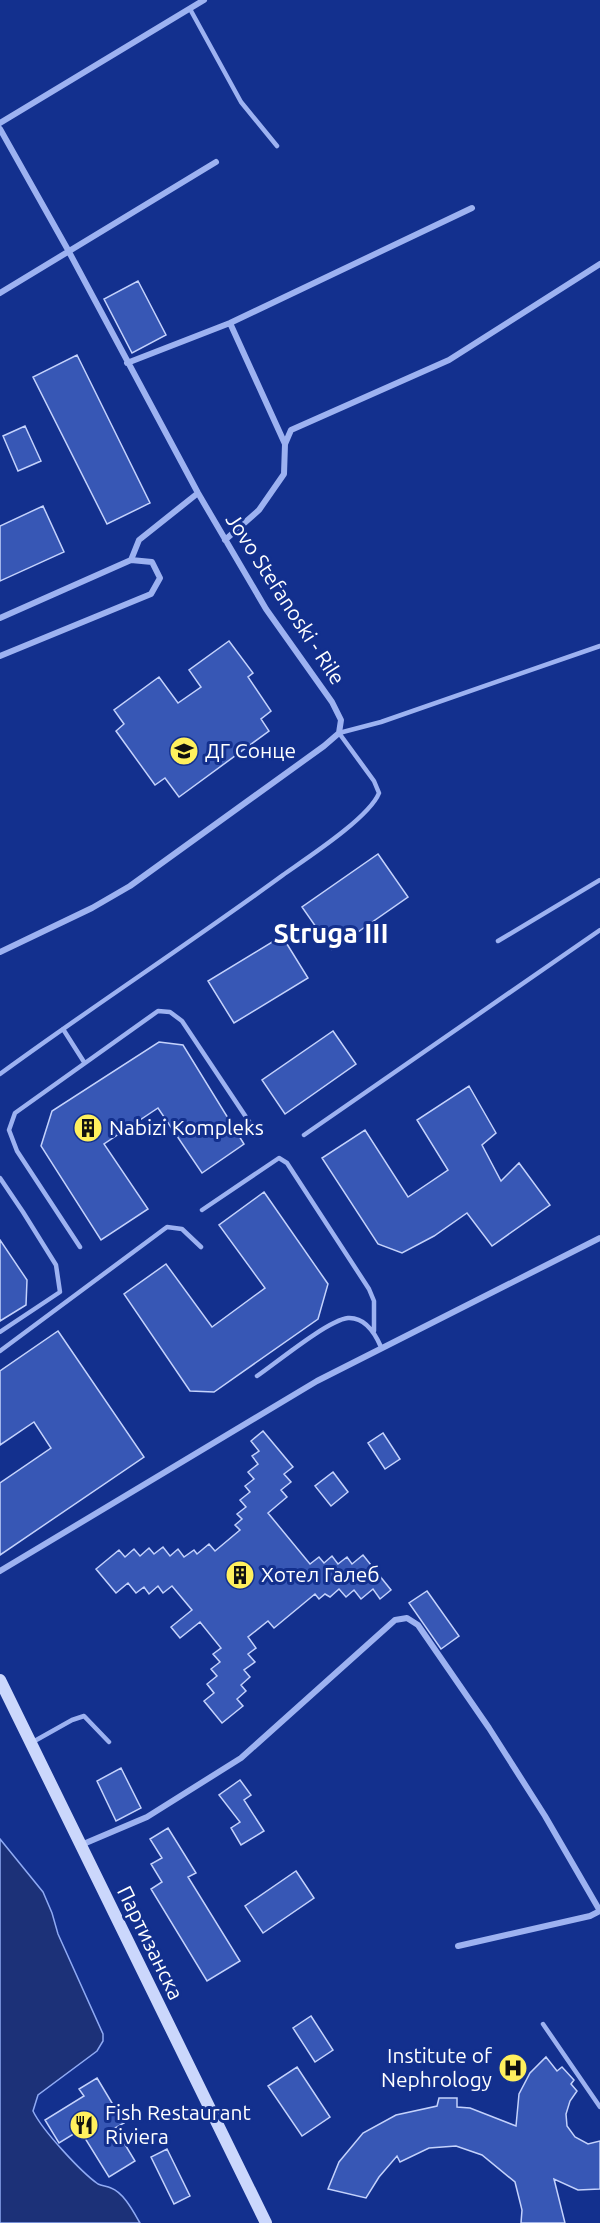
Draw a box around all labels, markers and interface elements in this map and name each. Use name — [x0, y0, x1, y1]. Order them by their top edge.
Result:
street label: Jovo Stefanoski - Rile — [221, 508, 350, 689]
school or university icon: ДГ Сонце — [168, 735, 200, 767]
place label: ДГ Сонце — [205, 738, 296, 762]
district label: Struga III — [273, 918, 389, 948]
building icon: Nabizi Kompleks — [72, 1112, 104, 1144]
place label: Nabizi Kompleks — [109, 1115, 264, 1139]
building icon: Хотел Галеб — [224, 1559, 256, 1591]
place label: Хотел Галеб — [261, 1562, 380, 1586]
street label: Партизанска — [113, 1882, 189, 2003]
place label: Institute of Nephrology — [381, 2043, 493, 2091]
hospital icon: Institute of Nephrology — [497, 2052, 529, 2084]
place label: Fish Restaurant Riviera — [105, 2100, 251, 2148]
restaurant icon: Fish Restaurant Riviera — [68, 2109, 100, 2141]

